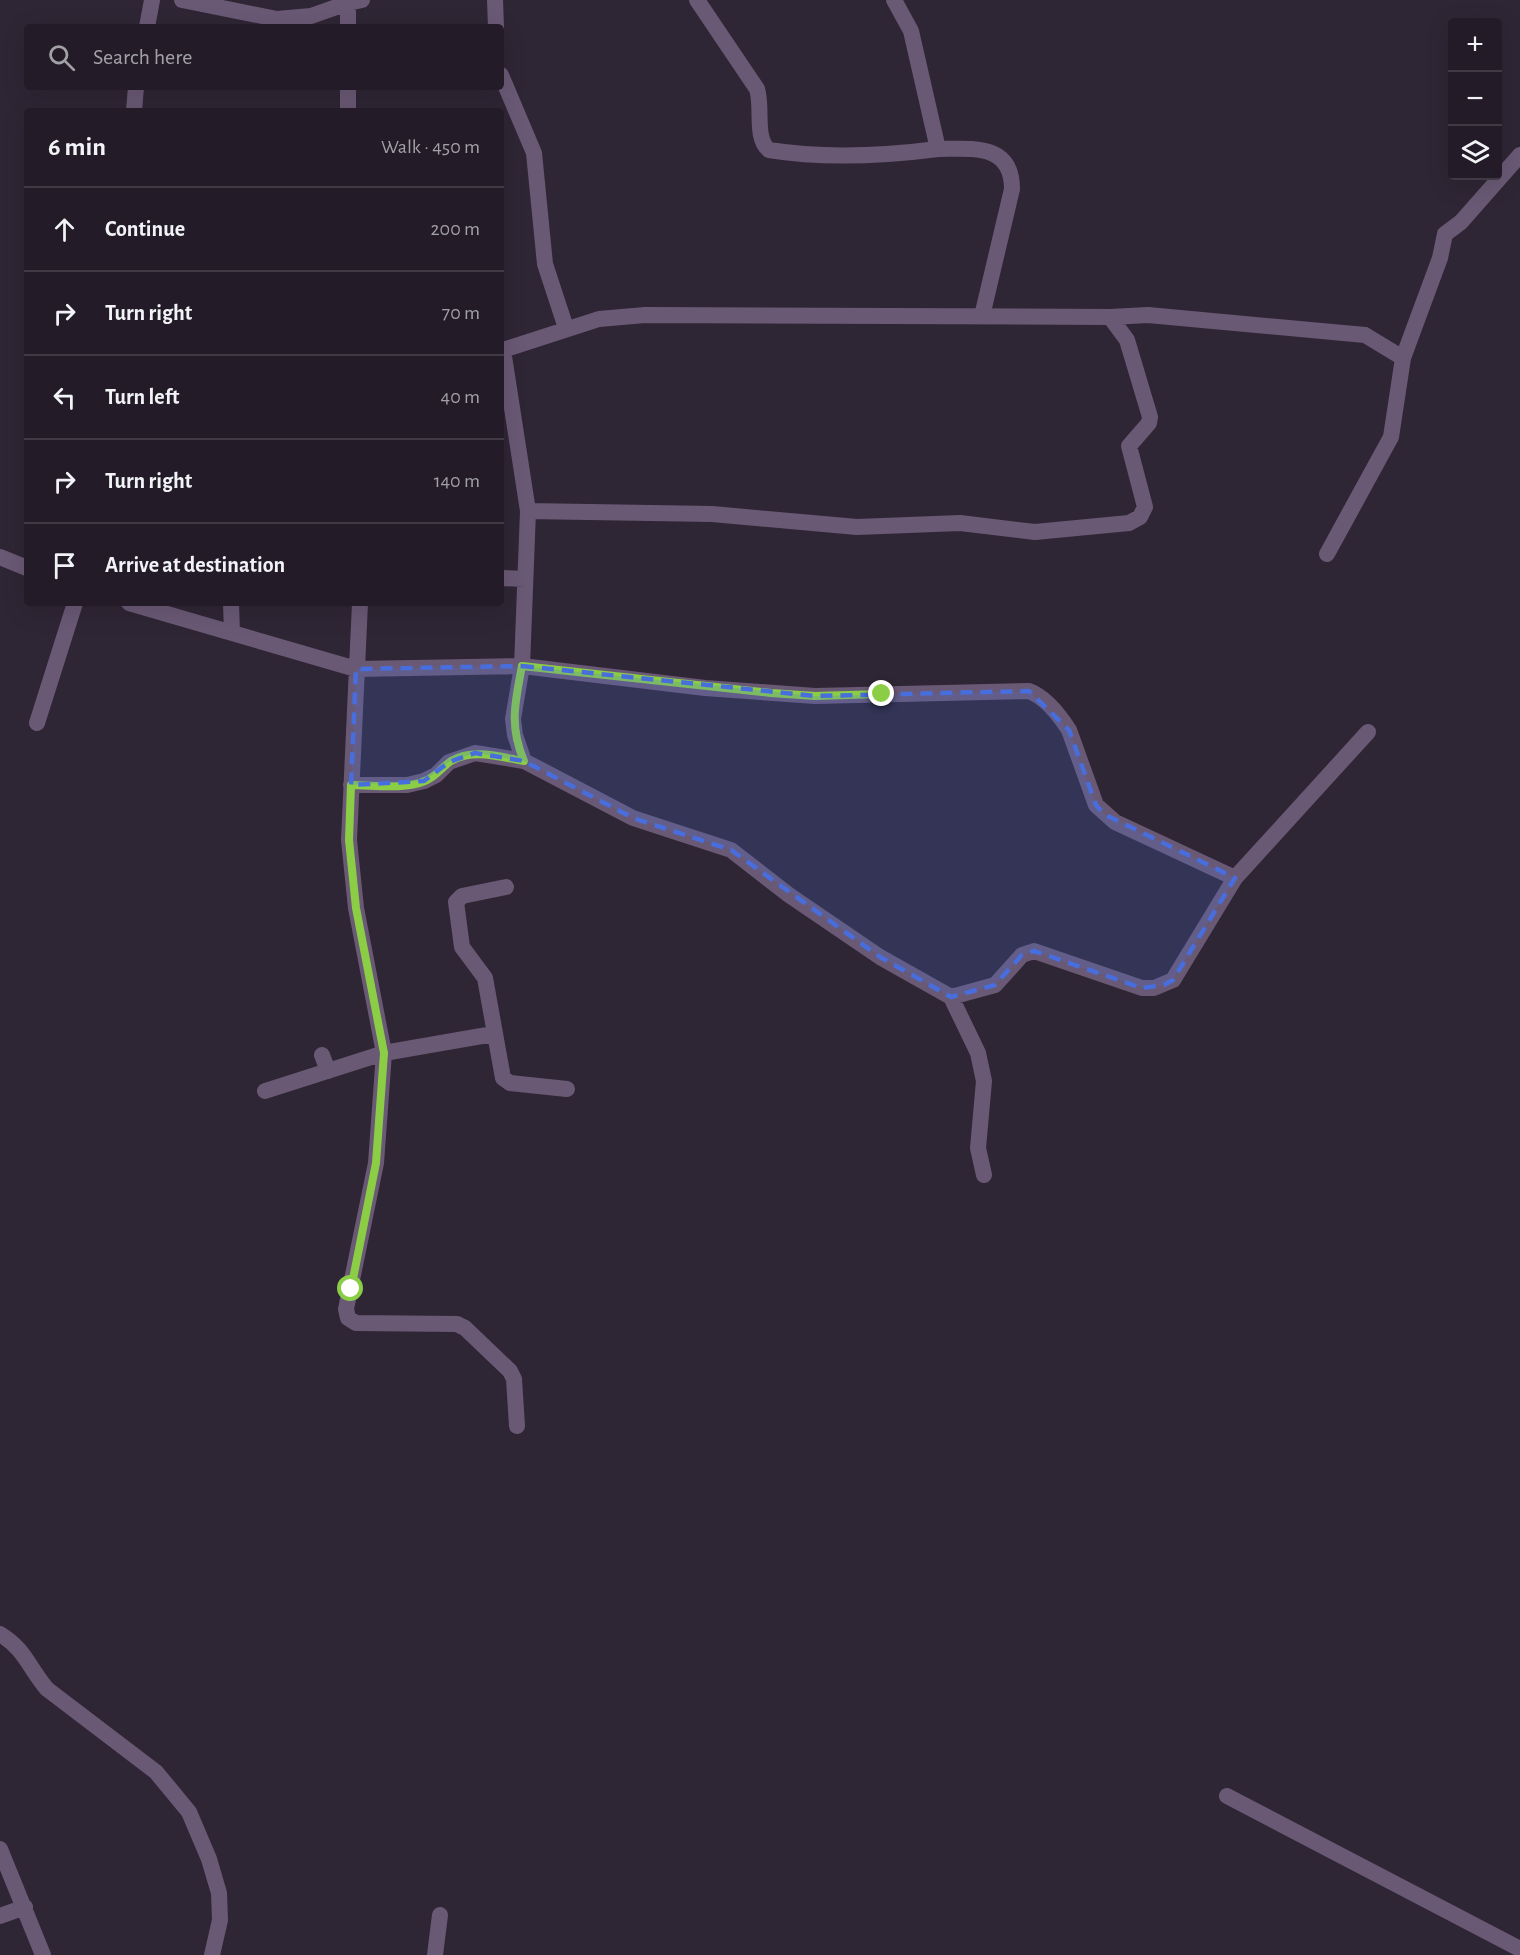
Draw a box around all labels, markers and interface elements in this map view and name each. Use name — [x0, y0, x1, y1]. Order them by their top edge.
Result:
map controls — [1448, 18, 1502, 180]
button: + — [1448, 18, 1502, 72]
search box — [24, 24, 504, 90]
icon: search — [45, 41, 78, 74]
text: Search here — [93, 46, 192, 68]
button: − — [1448, 72, 1502, 126]
button: layers — [1448, 126, 1502, 180]
text: 6 min — [48, 134, 106, 160]
text: Walk · 450 m — [381, 137, 480, 157]
icon: ahead — [48, 213, 81, 246]
text: Continue — [105, 218, 185, 240]
text: 200 m — [430, 219, 480, 239]
icon: right — [48, 297, 81, 330]
text: Turn right — [105, 302, 192, 324]
text: 70 m — [442, 303, 480, 323]
icon: left — [48, 381, 81, 414]
text: Turn left — [105, 386, 179, 408]
text: 40 m — [441, 387, 480, 407]
icon: right — [48, 465, 81, 498]
text: Turn right — [105, 470, 192, 492]
text: 140 m — [434, 471, 480, 491]
icon: arrive — [48, 549, 81, 582]
text: Arrive at destination — [105, 554, 285, 576]
route end — [868, 680, 894, 706]
route start — [337, 1275, 363, 1301]

